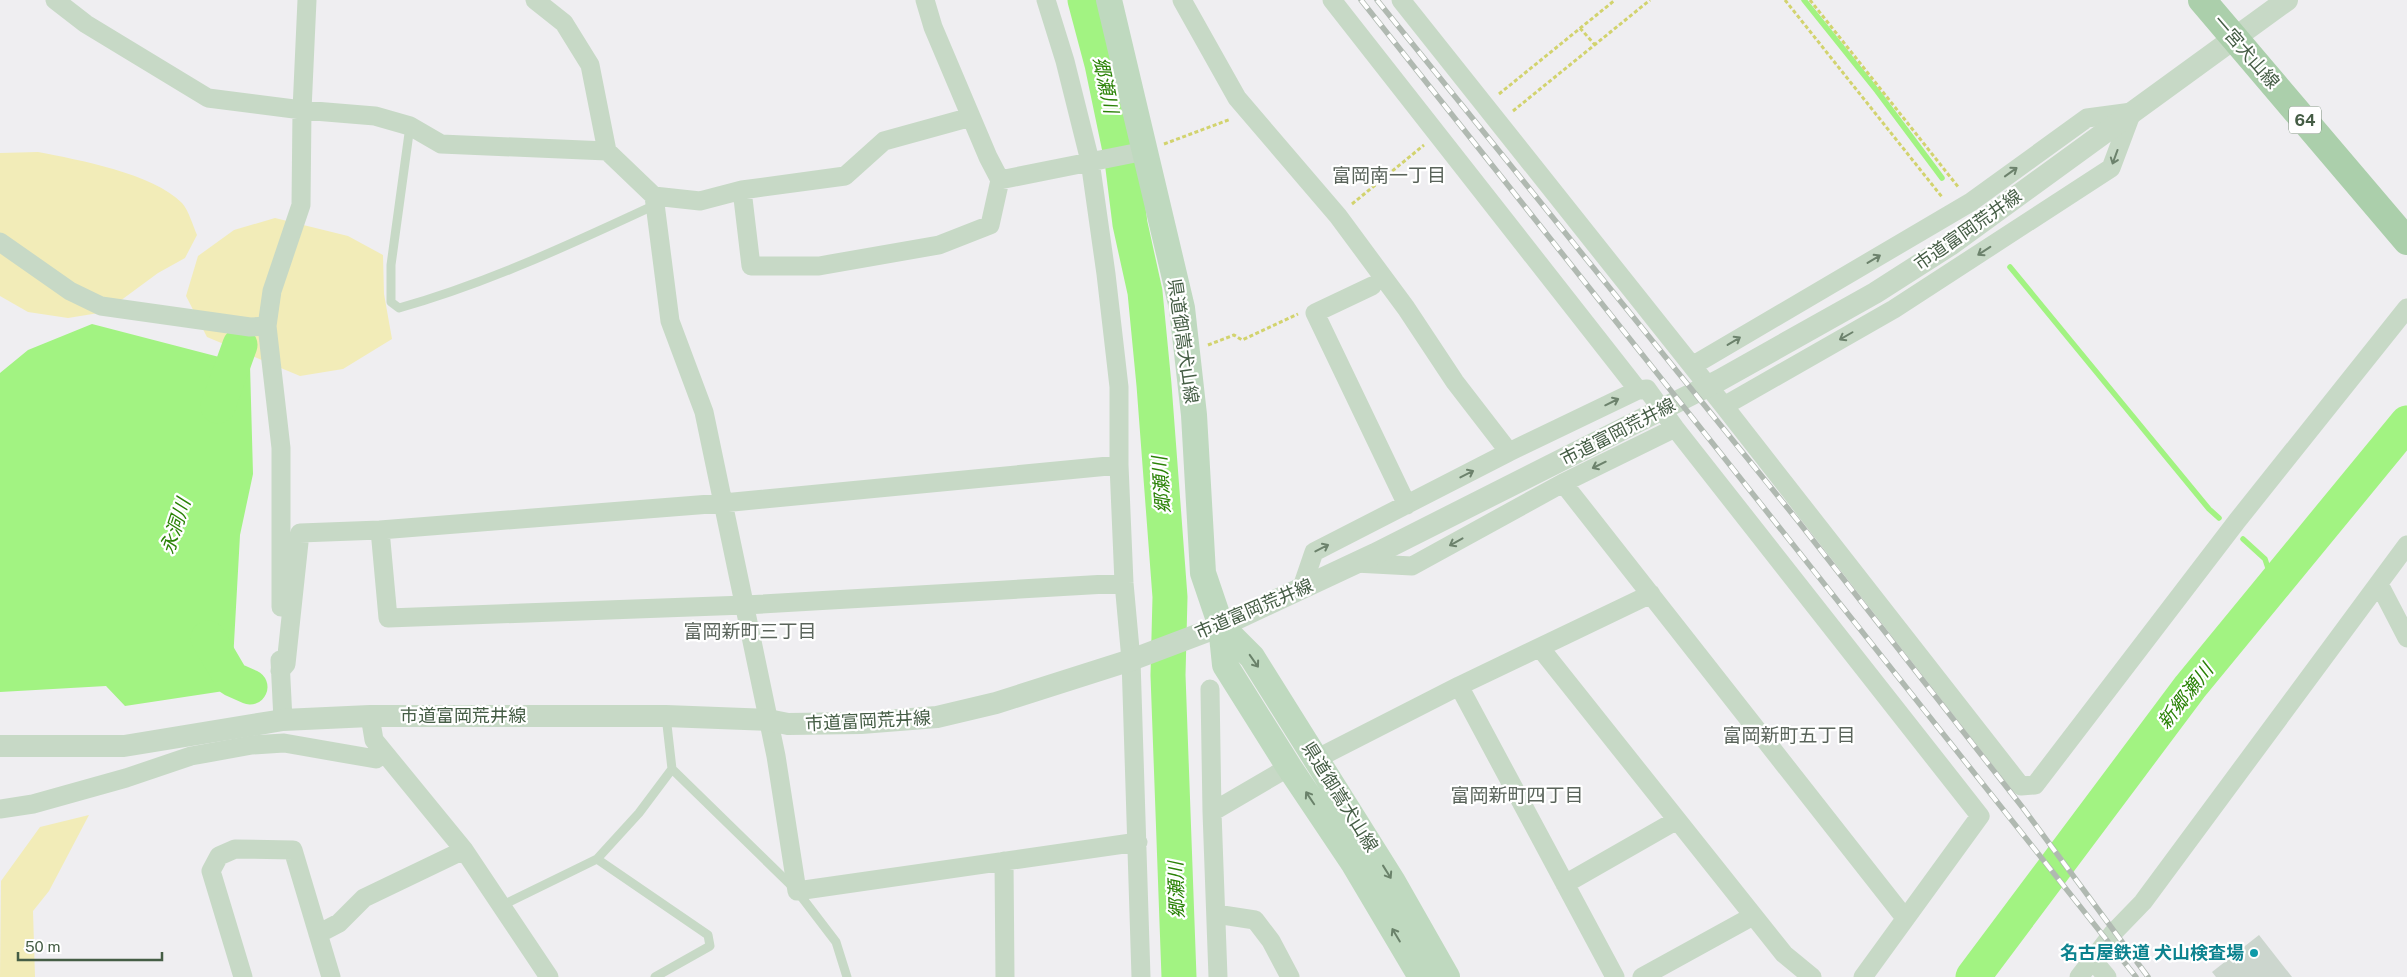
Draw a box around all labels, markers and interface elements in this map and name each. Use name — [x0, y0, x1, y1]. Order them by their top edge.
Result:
street label: 一宮犬山線 — [2209, 11, 2284, 93]
water label: 郷瀬川 — [1089, 55, 1123, 117]
road number: 64 — [2289, 106, 2321, 134]
one-way arrow — [2110, 149, 2119, 165]
district label: 富岡南一丁目 — [1332, 164, 1446, 186]
one-way arrow — [2004, 167, 2018, 177]
street label: 市道富岡荒井線 — [1910, 185, 2025, 274]
one-way arrow — [1978, 246, 1992, 256]
one-way arrow — [1866, 253, 1881, 263]
street label: 県道御嵩犬山線 — [1164, 277, 1203, 405]
one-way arrow — [1840, 332, 1854, 342]
one-way arrow — [1727, 336, 1741, 346]
street label: 市道富岡荒井線 — [1557, 394, 1679, 470]
one-way arrow — [1605, 397, 1620, 407]
water label: 郷瀬川 — [1148, 454, 1174, 514]
one-way arrow — [1592, 460, 1607, 470]
one-way arrow — [1459, 469, 1474, 478]
water label: 永洞川 — [156, 494, 195, 557]
one-way arrow — [1449, 537, 1464, 547]
one-way arrow — [1314, 543, 1329, 552]
street label: 市道富岡荒井線 — [1192, 574, 1316, 643]
district label: 富岡新町三丁目 — [683, 620, 817, 642]
one-way arrow — [1249, 654, 1259, 668]
water label: 新郷瀬川 — [2153, 658, 2218, 733]
street label: 市道富岡荒井線 — [400, 705, 526, 726]
street label: 市道富岡荒井線 — [805, 707, 931, 734]
district label: 富岡新町五丁目 — [1722, 724, 1856, 746]
street label: 県道御嵩犬山線 — [1298, 738, 1383, 856]
district label: 富岡新町四丁目 — [1450, 784, 1584, 806]
one-way arrow — [1304, 791, 1314, 805]
water label: 郷瀬川 — [1164, 859, 1188, 919]
one-way arrow — [1383, 865, 1393, 879]
one-way arrow — [1391, 928, 1401, 943]
scale bar — [18, 930, 161, 962]
text: 50 m — [25, 938, 60, 955]
place label: 名古屋鉄道 犬山検査場 — [2060, 942, 2244, 963]
marker: 名古屋鉄道 犬山検査場 — [2248, 947, 2260, 959]

